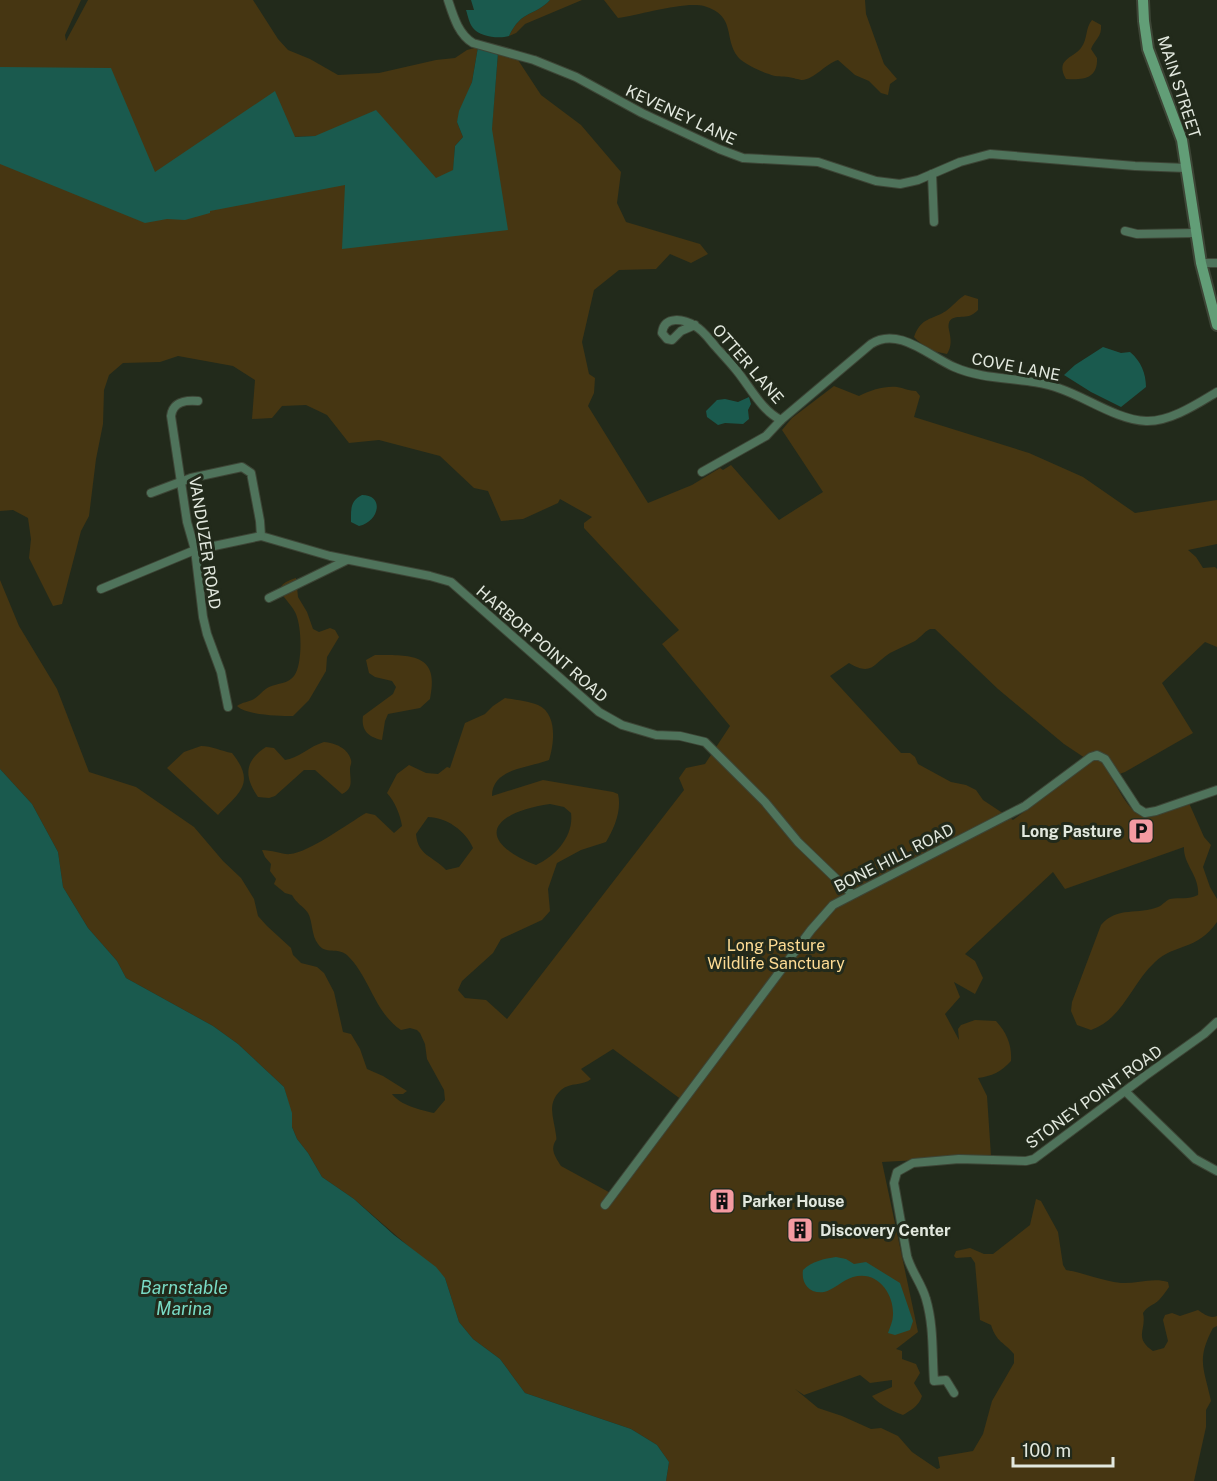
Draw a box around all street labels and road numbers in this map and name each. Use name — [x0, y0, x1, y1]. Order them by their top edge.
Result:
street label: MAIN STREET — [1154, 33, 1205, 141]
street label: KEVENEY LANE — [622, 81, 740, 149]
street label: OTTER LANE — [708, 320, 788, 408]
street label: COVE LANE — [970, 349, 1062, 385]
street label: VANDUZER ROAD — [185, 475, 225, 611]
street label: HARBOR POINT ROAD — [472, 582, 612, 706]
street label: BONE HILL ROAD — [831, 820, 957, 896]
street label: STONEY POINT ROAD — [1022, 1041, 1166, 1153]

